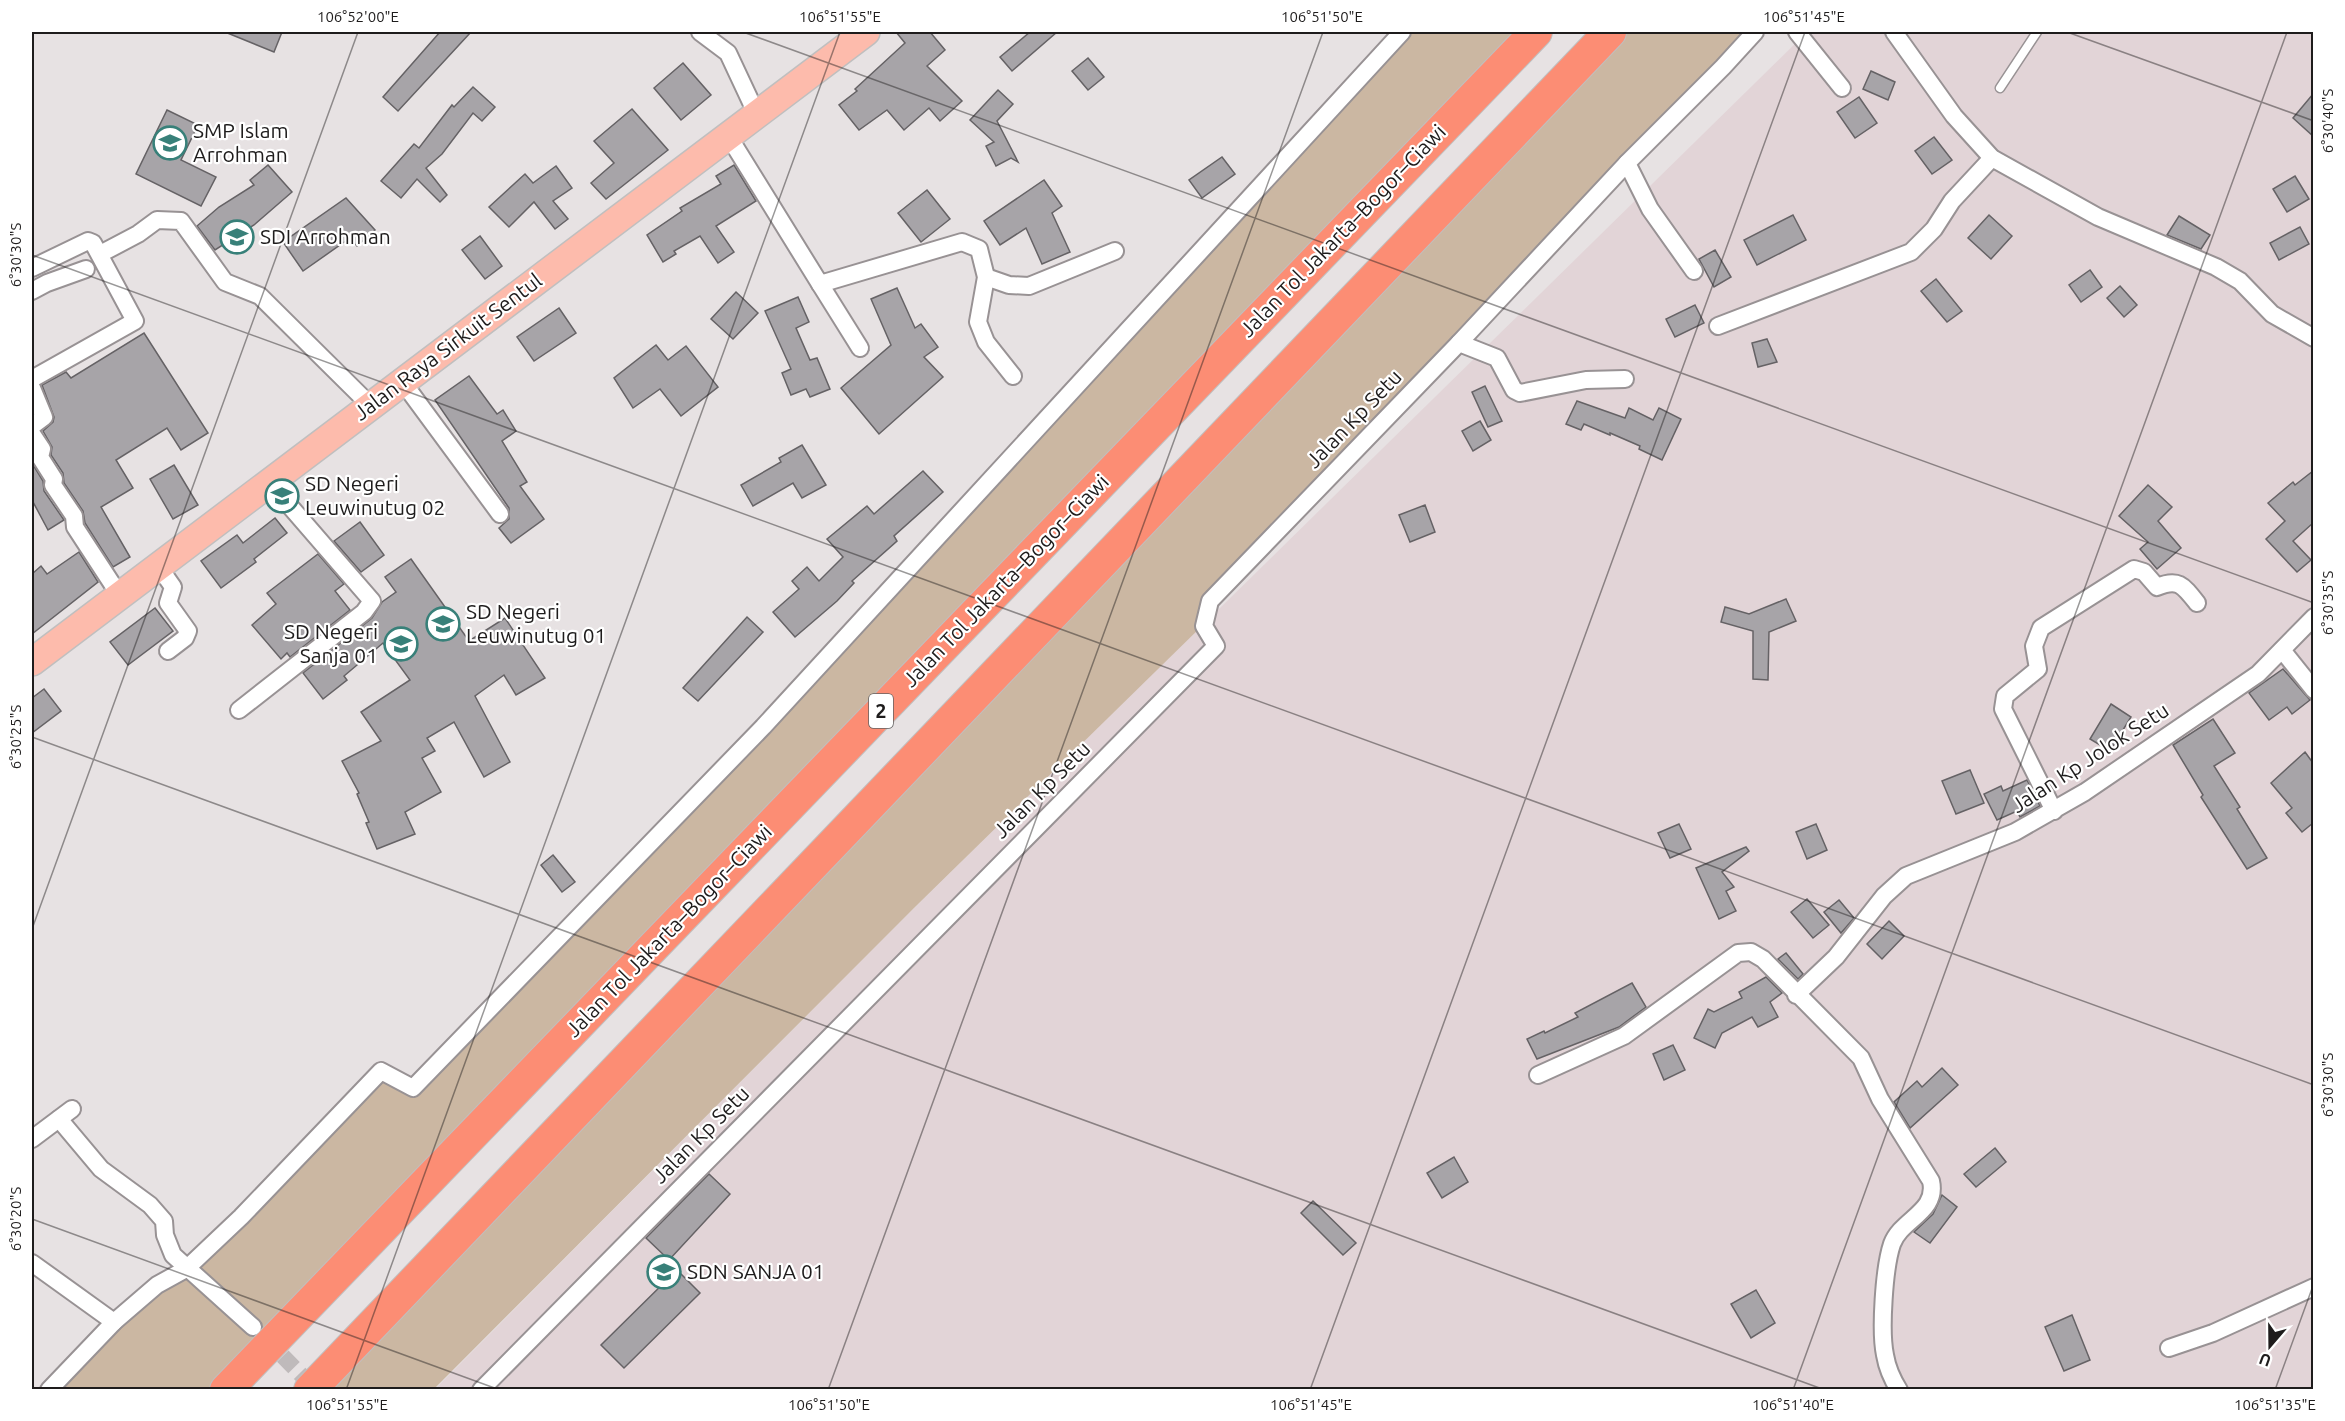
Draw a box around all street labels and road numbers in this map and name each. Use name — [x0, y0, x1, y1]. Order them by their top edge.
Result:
street label: Jalan Tol Jakarta–Bogor–Ciawi — [1234, 119, 1450, 341]
street label: Jalan Raya Sirkuit Sentul — [349, 268, 546, 425]
street label: Jalan Kp Setu — [1301, 364, 1406, 472]
street label: Jalan Tol Jakarta–Bogor–Ciawi — [897, 469, 1113, 691]
road number: 2 — [869, 694, 893, 728]
street label: Jalan Kp Jolok Setu — [2006, 697, 2173, 817]
street label: Jalan Kp Setu — [988, 736, 1095, 843]
street label: Jalan Tol Jakarta–Bogor–Ciawi — [560, 819, 776, 1041]
street label: Jalan Kp Setu — [647, 1081, 754, 1188]

